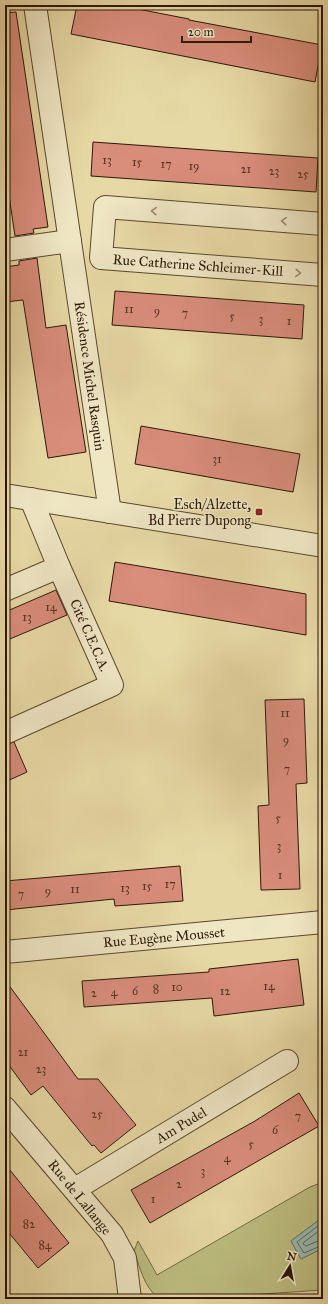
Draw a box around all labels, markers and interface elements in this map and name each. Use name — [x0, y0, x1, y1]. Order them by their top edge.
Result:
scale bar — [182, 18, 251, 44]
text: 20 m — [188, 25, 214, 39]
house number: 13 — [102, 153, 112, 167]
house number: 15 — [132, 155, 143, 169]
house number: 17 — [160, 157, 172, 171]
house number: 19 — [188, 159, 200, 173]
house number: 21 — [241, 162, 252, 176]
house number: 23 — [269, 164, 280, 178]
house number: 25 — [297, 167, 309, 181]
one-way arrow — [151, 206, 158, 215]
one-way arrow — [281, 216, 287, 225]
street label: Rue Catherine Schleimer-Kill — [112, 251, 284, 280]
one-way arrow — [295, 268, 301, 277]
street label: Résidence Michel Rasquin — [70, 300, 108, 452]
house number: 11 — [124, 302, 134, 316]
house number: 9 — [154, 304, 160, 318]
house number: 7 — [182, 306, 188, 320]
house number: 5 — [229, 309, 235, 323]
house number: 3 — [259, 312, 264, 326]
house number: 1 — [287, 314, 292, 328]
house number: 31 — [212, 452, 222, 466]
place label: Esch/Alzette, Bd Pierre Dupong — [148, 496, 251, 529]
marker: Esch/Alzette, Bd Pierre Dupong — [254, 507, 264, 517]
street label: Cité C.E.C.A. — [66, 596, 113, 674]
house number: 14 — [45, 600, 57, 614]
house number: 13 — [22, 610, 32, 624]
house number: 11 — [280, 706, 290, 720]
house number: 9 — [283, 733, 289, 747]
house number: 7 — [284, 762, 290, 776]
house number: 5 — [275, 811, 281, 825]
house number: 3 — [277, 839, 282, 853]
house number: 1 — [278, 868, 283, 882]
house number: 17 — [164, 877, 176, 891]
house number: 15 — [142, 879, 153, 893]
house number: 13 — [120, 881, 130, 895]
house number: 11 — [70, 882, 80, 896]
house number: 9 — [45, 884, 51, 898]
house number: 7 — [18, 887, 24, 901]
street label: Rue Eugène Mousset — [102, 924, 226, 951]
house number: 14 — [263, 979, 275, 993]
house number: 10 — [171, 980, 183, 994]
house number: 8 — [153, 982, 159, 996]
house number: 6 — [132, 984, 139, 998]
house number: 12 — [220, 984, 230, 998]
house number: 4 — [111, 985, 118, 999]
house number: 2 — [91, 986, 97, 1000]
house number: 21 — [18, 1045, 29, 1059]
house number: 23 — [36, 1062, 47, 1076]
street label: Am Pudel — [152, 1104, 210, 1148]
house number: 25 — [91, 1107, 103, 1121]
house number: 7 — [295, 1109, 301, 1123]
house number: 6 — [272, 1123, 279, 1137]
house number: 5 — [248, 1137, 254, 1151]
house number: 4 — [224, 1151, 231, 1165]
street label: Rue de Lallange — [44, 1156, 115, 1238]
house number: 3 — [201, 1164, 206, 1178]
house number: 2 — [176, 1177, 182, 1191]
house number: 1 — [151, 1192, 156, 1206]
house number: 82 — [23, 1217, 35, 1231]
house number: 84 — [38, 1238, 52, 1252]
north arrow — [270, 1246, 310, 1286]
text: N — [286, 1249, 298, 1264]

